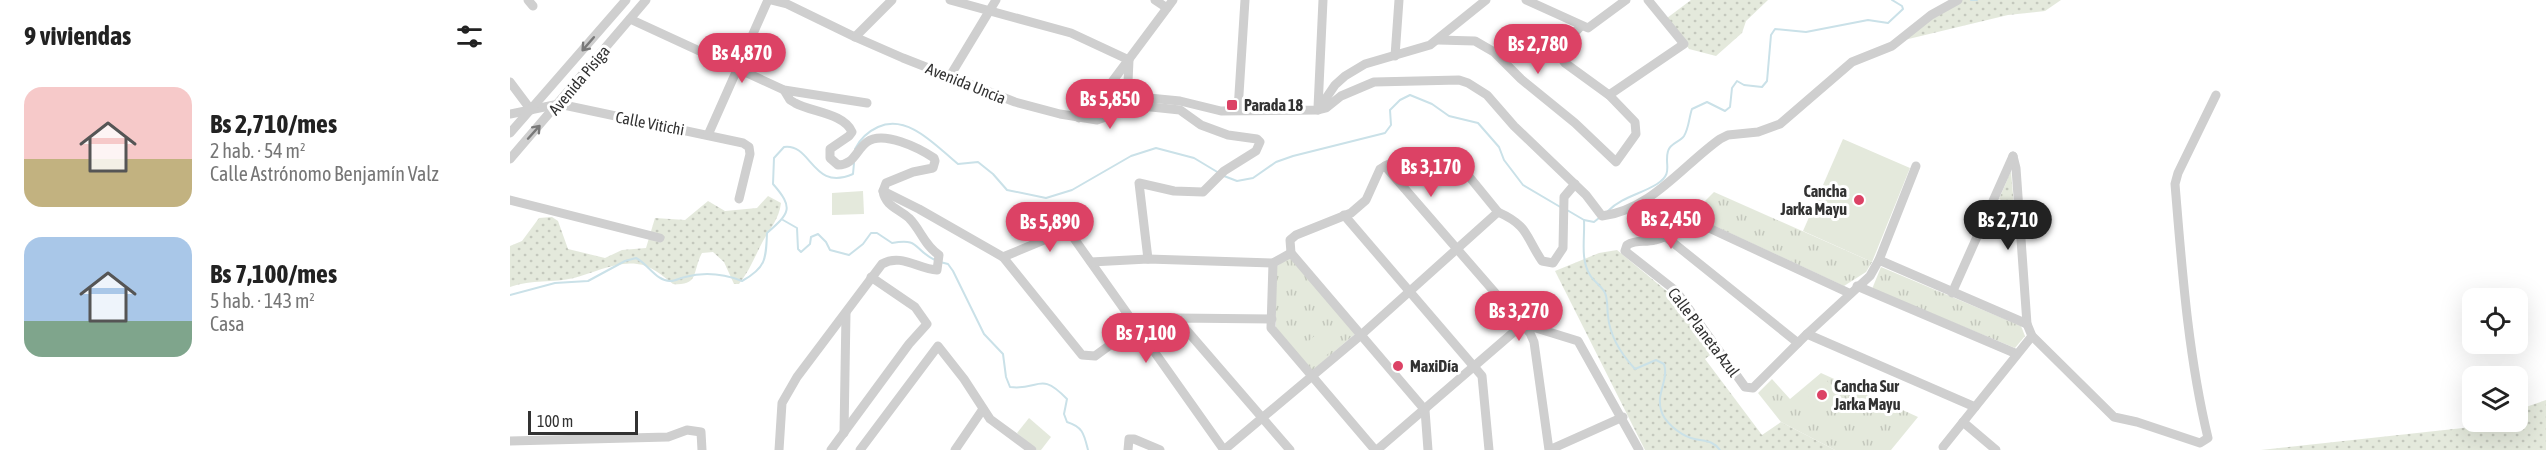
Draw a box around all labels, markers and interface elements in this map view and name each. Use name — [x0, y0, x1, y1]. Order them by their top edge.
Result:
icon: filters — [453, 20, 486, 53]
text: 9 viviendas — [24, 21, 131, 51]
pin: Bs 2,780 — [1476, 24, 1600, 75]
text: Bs 2,780 — [1508, 32, 1568, 55]
pin: Bs 4,870 — [680, 33, 804, 84]
one-way arrow — [581, 36, 595, 51]
text: Bs 4,870 — [712, 41, 772, 64]
street label: Avenida Pisiga — [545, 42, 614, 119]
street label: Avenida Uncia — [923, 59, 1009, 107]
pin: Bs 5,850 — [1048, 79, 1172, 130]
text: Bs 5,850 — [1080, 87, 1140, 110]
place label: Parada 18 — [1244, 96, 1304, 114]
marker: Parada 18 — [1225, 98, 1239, 112]
street label: Calle Vitichi — [614, 108, 686, 138]
text: Bs 2,710/mes — [210, 109, 337, 139]
icon: home — [72, 111, 144, 183]
one-way arrow — [527, 125, 541, 140]
text: 2 hab. · 54 m² — [210, 139, 305, 162]
pin: Bs 3,170 — [1369, 147, 1493, 198]
text: Bs 3,170 — [1401, 155, 1461, 178]
text: Calle Astrónomo Benjamín Valz — [210, 162, 439, 185]
place label: Cancha Jarka Mayu — [1780, 182, 1847, 218]
marker: Cancha Jarka Mayu — [1852, 193, 1866, 207]
pin: Bs 2,450 — [1609, 199, 1733, 250]
pin: Bs 2,710 — [1946, 200, 2070, 251]
pin: Bs 5,890 — [988, 202, 1112, 253]
text: Bs 2,450 — [1641, 207, 1701, 230]
text: Bs 2,710 — [1978, 208, 2038, 231]
text: Bs 5,890 — [1020, 210, 1080, 233]
text: Bs 7,100/mes — [210, 259, 337, 289]
icon: home — [72, 261, 144, 333]
street label: Calle Planeta Azul — [1665, 284, 1744, 381]
map controls — [2462, 288, 2528, 432]
button: locate — [2462, 288, 2528, 354]
text: 5 hab. · 143 m² — [210, 289, 315, 312]
pin: Bs 3,270 — [1457, 291, 1581, 342]
text: Bs 3,270 — [1489, 299, 1549, 322]
text: Casa — [210, 312, 245, 335]
pin: Bs 7,100 — [1084, 313, 1208, 364]
text: Bs 7,100 — [1116, 321, 1176, 344]
place label: MaxiDía — [1410, 357, 1458, 375]
marker: MaxiDía — [1391, 359, 1405, 373]
button: layers — [2462, 366, 2528, 432]
place label: Cancha Sur Jarka Mayu — [1833, 377, 1901, 413]
marker: Cancha Sur Jarka Mayu — [1815, 388, 1829, 402]
scale bar — [528, 408, 638, 436]
text: 100 m — [537, 412, 573, 430]

